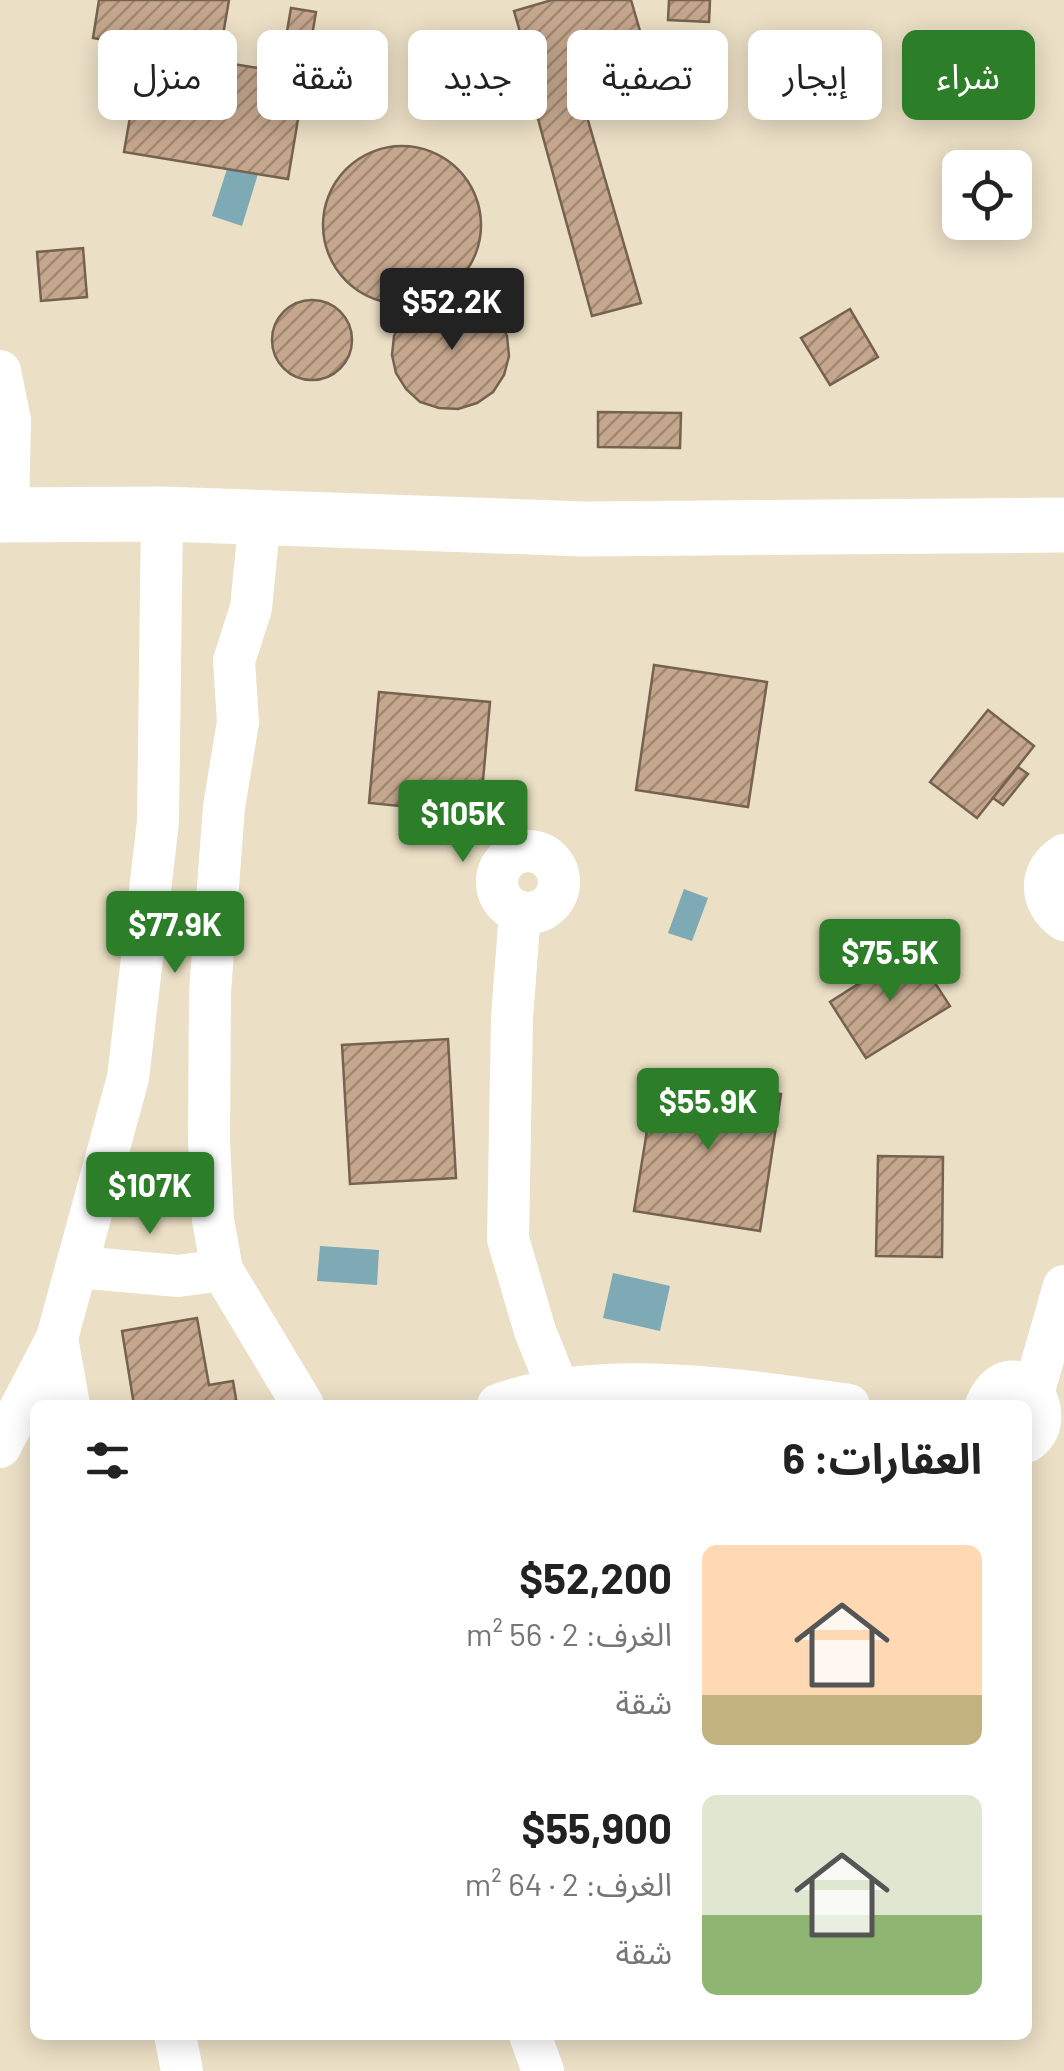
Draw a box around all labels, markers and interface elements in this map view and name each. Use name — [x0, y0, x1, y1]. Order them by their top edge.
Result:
chip: منزل — [98, 30, 237, 120]
chip: شقة — [257, 30, 388, 120]
chip: جديد — [408, 30, 547, 120]
chip: تصفية — [567, 30, 728, 120]
chip: إيجار — [748, 30, 882, 120]
chip: شراء — [902, 30, 1035, 120]
map controls — [942, 150, 1032, 240]
button: locate — [942, 150, 1032, 240]
pin: $52.2K — [371, 268, 533, 353]
text: $52.2K — [402, 281, 502, 319]
pin: $105K — [393, 780, 533, 865]
text: $105K — [420, 793, 506, 831]
pin: $77.9K — [94, 891, 256, 976]
text: $77.9K — [128, 904, 222, 942]
pin: $75.5K — [809, 919, 971, 1004]
text: $75.5K — [841, 932, 939, 970]
pin: $55.9K — [627, 1068, 789, 1153]
text: $55.9K — [659, 1081, 757, 1119]
pin: $107K — [80, 1152, 220, 1237]
text: $107K — [108, 1165, 192, 1203]
text: العقارات: 6 — [782, 1432, 982, 1482]
icon: filters — [80, 1433, 135, 1488]
text: $52,200 — [519, 1552, 672, 1602]
icon: home — [782, 1585, 902, 1705]
text: الغرف: 2 · 56 m² — [466, 1614, 672, 1652]
text: شقة — [616, 1682, 672, 1720]
text: $55,900 — [521, 1802, 672, 1852]
icon: home — [782, 1835, 902, 1955]
text: الغرف: 2 · 64 m² — [465, 1864, 672, 1902]
text: شقة — [616, 1932, 672, 1970]

